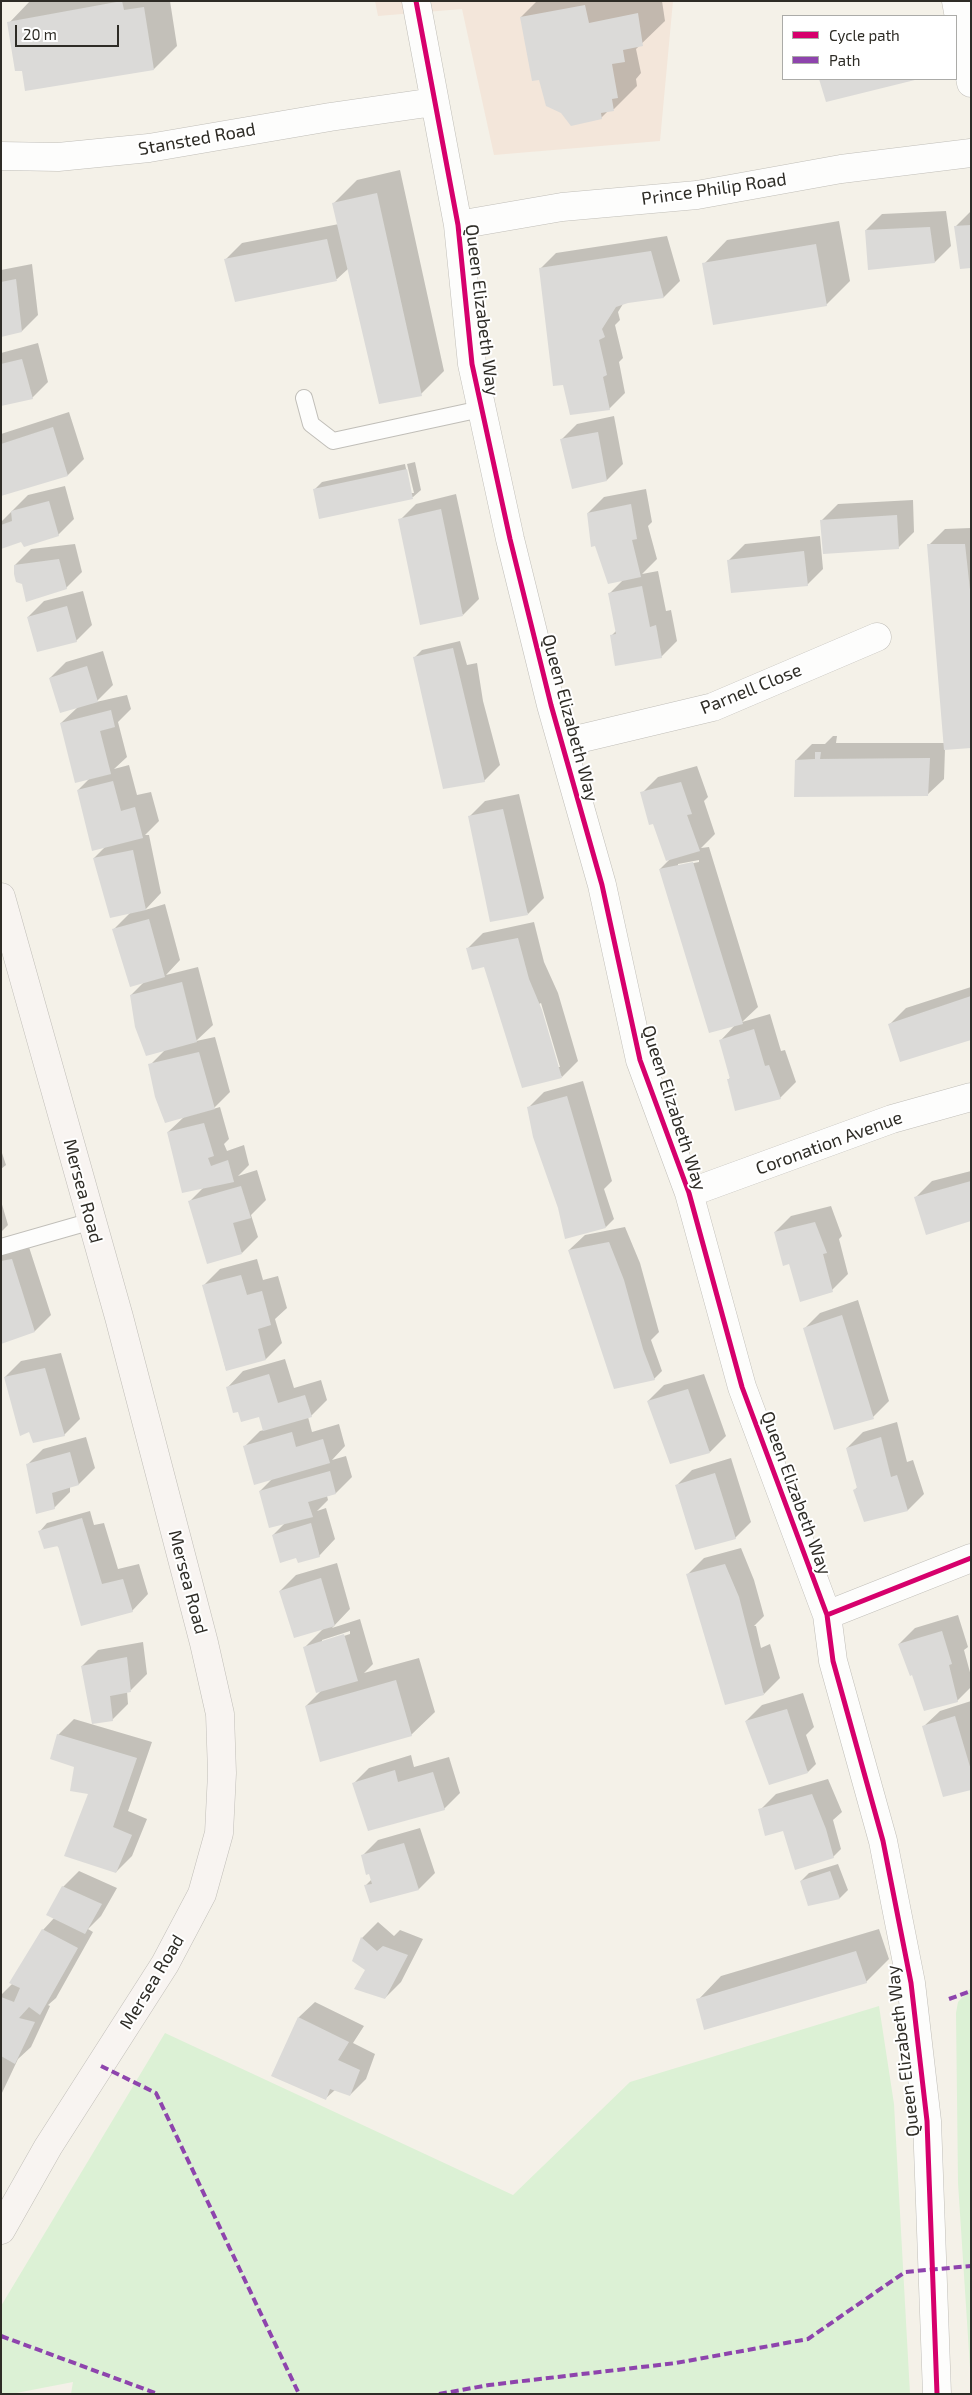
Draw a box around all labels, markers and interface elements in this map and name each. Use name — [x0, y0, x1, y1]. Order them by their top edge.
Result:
scale bar — [18, 15, 121, 47]
legend — [782, 15, 957, 80]
text: 20 m — [23, 25, 57, 43]
text: Cycle path — [829, 26, 900, 44]
text: Path — [829, 51, 860, 69]
street label: Stansted Road — [137, 118, 257, 160]
street label: Prince Philip Road — [640, 168, 788, 210]
street label: Queen Elizabeth Way — [461, 223, 503, 397]
street label: Queen Elizabeth Way — [537, 632, 603, 804]
street label: Parnell Close — [697, 659, 805, 719]
street label: Queen Elizabeth Way — [637, 1023, 711, 1193]
street label: Coronation Avenue — [753, 1106, 905, 1180]
street label: Mersea Road — [59, 1137, 107, 1245]
street label: Queen Elizabeth Way — [756, 1408, 836, 1578]
street label: Mersea Road — [164, 1528, 212, 1636]
street label: Mersea Road — [115, 1931, 189, 2033]
street label: Queen Elizabeth Way — [882, 1964, 924, 2138]

